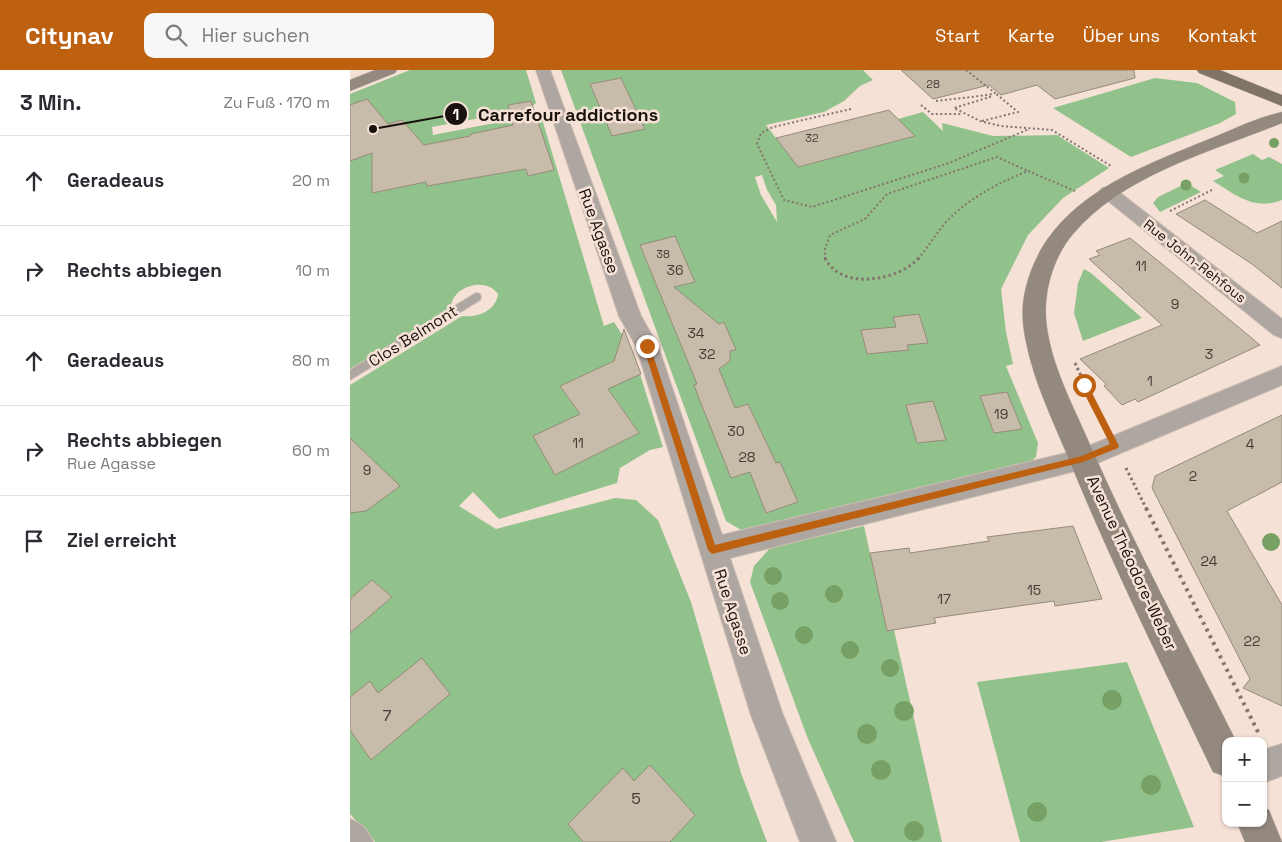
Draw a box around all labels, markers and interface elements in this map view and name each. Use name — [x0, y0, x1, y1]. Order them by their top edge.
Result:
search box — [144, 13, 494, 58]
text: Citynav — [25, 20, 114, 51]
icon: search — [162, 21, 190, 49]
text: Hier suchen — [202, 23, 310, 48]
text: Start — [935, 24, 980, 47]
text: Karte — [1008, 24, 1055, 47]
text: Über uns — [1083, 24, 1160, 47]
text: Kontakt — [1188, 24, 1257, 47]
house number: 28 — [926, 77, 940, 91]
text: 3 Min. — [20, 89, 81, 116]
text: Zu Fuß · 170 m — [224, 92, 330, 113]
callout: Carrefour addictions — [443, 98, 668, 131]
text: Carrefour addictions — [478, 103, 658, 126]
text: 1 — [453, 105, 459, 124]
house number: 32 — [805, 131, 819, 145]
icon: ahead — [20, 167, 48, 195]
text: Geradeaus — [67, 168, 164, 193]
text: 20 m — [292, 170, 330, 191]
street label: Rue Agasse — [574, 186, 624, 276]
street label: Rue John-Rehfous — [1140, 215, 1250, 307]
house number: 38 — [656, 247, 670, 261]
icon: right — [20, 257, 48, 285]
house number: 11 — [1135, 257, 1147, 275]
text: Rechts abbiegen — [67, 258, 222, 283]
text: 10 m — [295, 260, 330, 281]
house number: 36 — [666, 261, 684, 279]
house number: 9 — [1171, 295, 1179, 313]
street label: Clos Belmont — [365, 300, 461, 372]
house number: 34 — [687, 324, 705, 342]
route end — [636, 335, 659, 358]
house number: 32 — [699, 345, 715, 363]
house number: 3 — [1205, 345, 1213, 363]
icon: ahead — [20, 347, 48, 375]
text: Geradeaus — [67, 348, 164, 373]
text: 80 m — [292, 350, 330, 371]
house number: 1 — [1147, 372, 1153, 390]
route start — [1073, 374, 1096, 397]
house number: 19 — [994, 405, 1008, 423]
house number: 30 — [727, 422, 745, 440]
text: Rechts abbiegen — [67, 428, 222, 453]
house number: 11 — [572, 434, 584, 452]
house number: 4 — [1246, 435, 1255, 453]
icon: right — [20, 437, 48, 465]
text: 60 m — [292, 440, 330, 461]
house number: 28 — [738, 448, 756, 466]
text: Rue Agasse — [67, 453, 156, 474]
house number: 9 — [363, 461, 371, 479]
house number: 2 — [1189, 467, 1197, 485]
street label: Avenue Théodore-Weber — [1082, 472, 1182, 654]
icon: arrive — [20, 527, 48, 555]
text: Ziel erreicht — [67, 528, 177, 553]
house number: 24 — [1201, 552, 1218, 570]
street label: Rue Agasse — [709, 566, 757, 658]
house number: 15 — [1027, 581, 1041, 599]
house number: 17 — [937, 590, 951, 608]
house number: 22 — [1244, 632, 1260, 650]
house number: 7 — [382, 705, 392, 726]
map controls — [1222, 737, 1267, 827]
button: + — [1222, 737, 1267, 782]
button: − — [1222, 782, 1267, 827]
house number: 5 — [631, 788, 641, 809]

